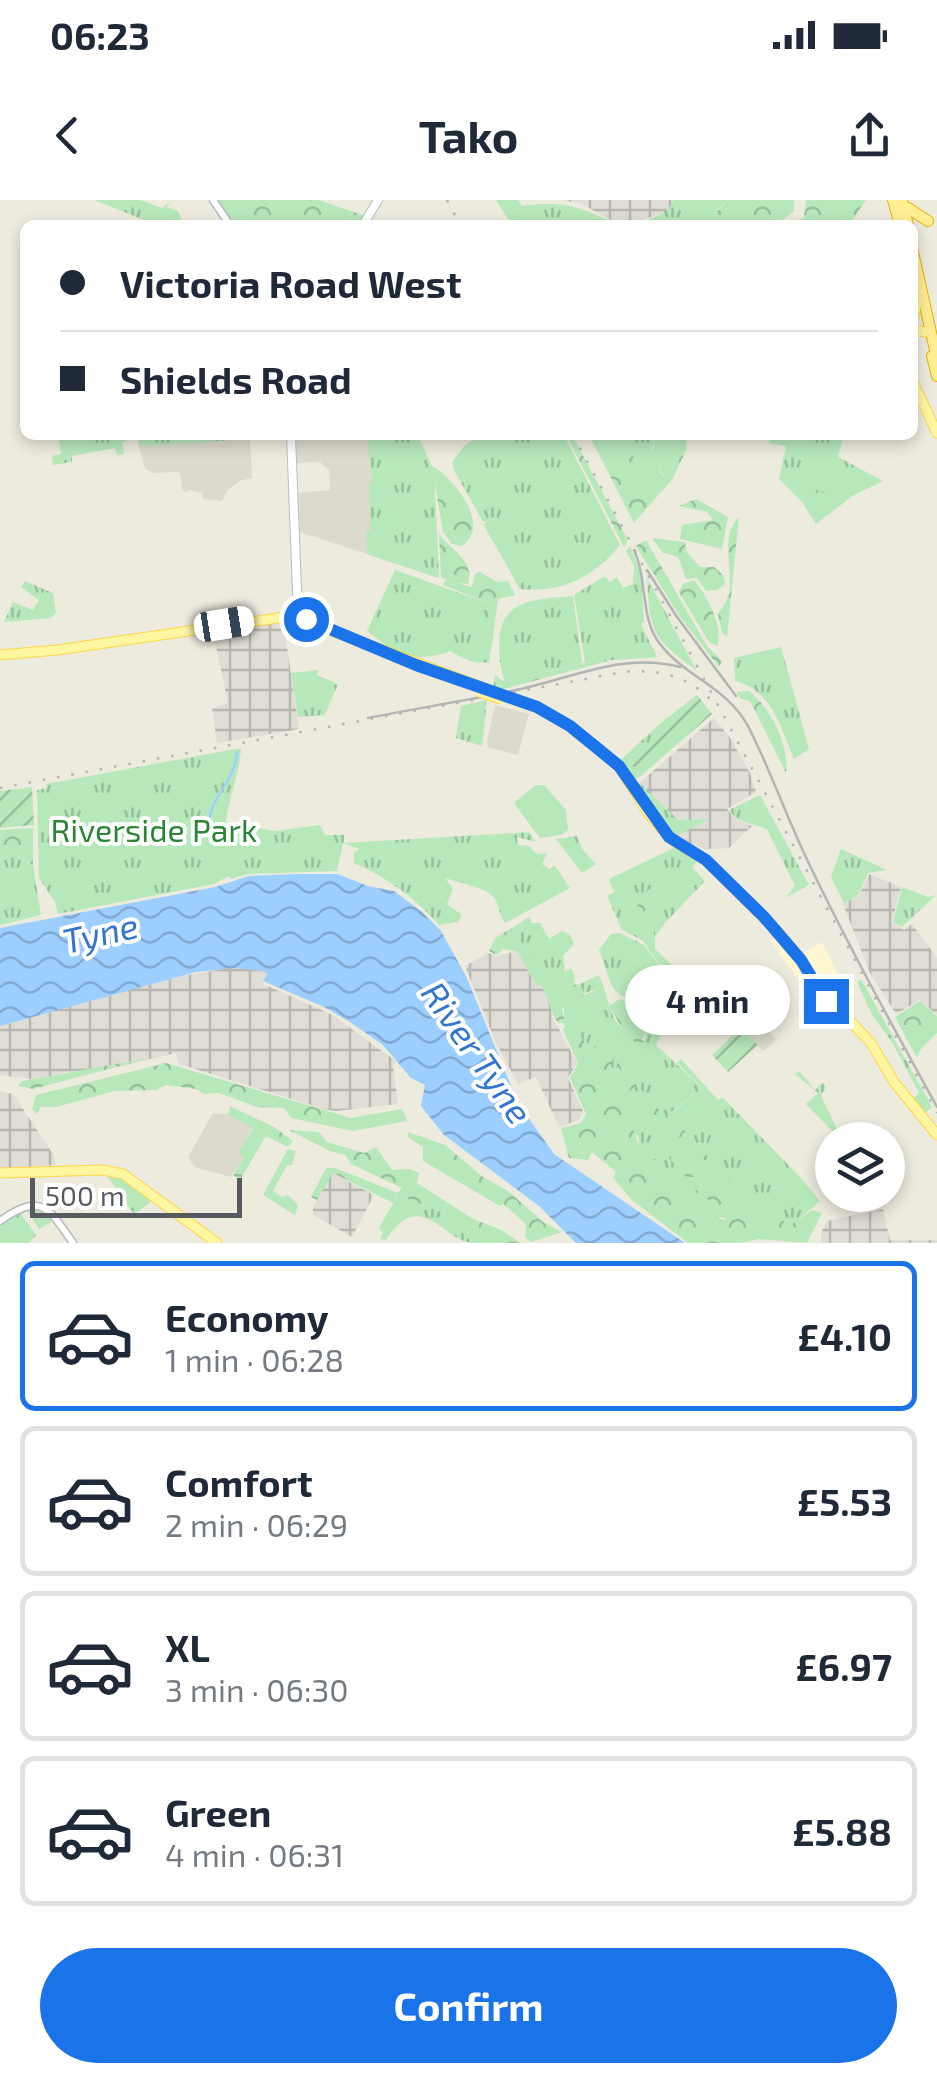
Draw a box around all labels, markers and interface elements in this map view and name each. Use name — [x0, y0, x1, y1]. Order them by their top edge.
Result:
text: 06:23 — [50, 12, 150, 58]
icon: back — [40, 108, 95, 163]
text: Tako — [419, 108, 518, 162]
icon: share — [842, 108, 897, 163]
text: Victoria Road West — [120, 260, 462, 306]
text: Shields Road — [120, 356, 352, 402]
route start — [284, 597, 329, 642]
car — [192, 604, 256, 644]
park label: Riverside Park — [51, 810, 257, 848]
water label: Tyne — [58, 903, 142, 962]
callout: 4 min — [626, 966, 791, 1036]
water label: River Tyne — [413, 973, 542, 1132]
route end — [804, 979, 849, 1024]
text: 4 min — [666, 981, 749, 1019]
map controls — [815, 1122, 905, 1212]
button: layers — [815, 1122, 905, 1212]
scale bar — [30, 1173, 242, 1218]
text: 500 m — [45, 1178, 125, 1212]
icon: car — [45, 1291, 135, 1381]
text: Economy — [165, 1294, 329, 1340]
text: £4.10 — [798, 1313, 892, 1359]
text: 1 min · 06:28 — [165, 1340, 344, 1378]
icon: car — [45, 1456, 135, 1546]
text: Comfort — [165, 1459, 313, 1505]
text: £5.53 — [797, 1478, 892, 1524]
text: 2 min · 06:29 — [165, 1505, 348, 1543]
icon: car — [45, 1621, 135, 1711]
text: XL — [165, 1624, 210, 1670]
text: £6.97 — [796, 1643, 892, 1689]
text: 3 min · 06:30 — [165, 1670, 349, 1708]
icon: car — [45, 1786, 135, 1876]
text: Green — [165, 1789, 271, 1835]
text: £5.88 — [792, 1808, 892, 1854]
text: 4 min · 06:31 — [165, 1835, 344, 1873]
button: Confirm — [40, 1948, 897, 2063]

